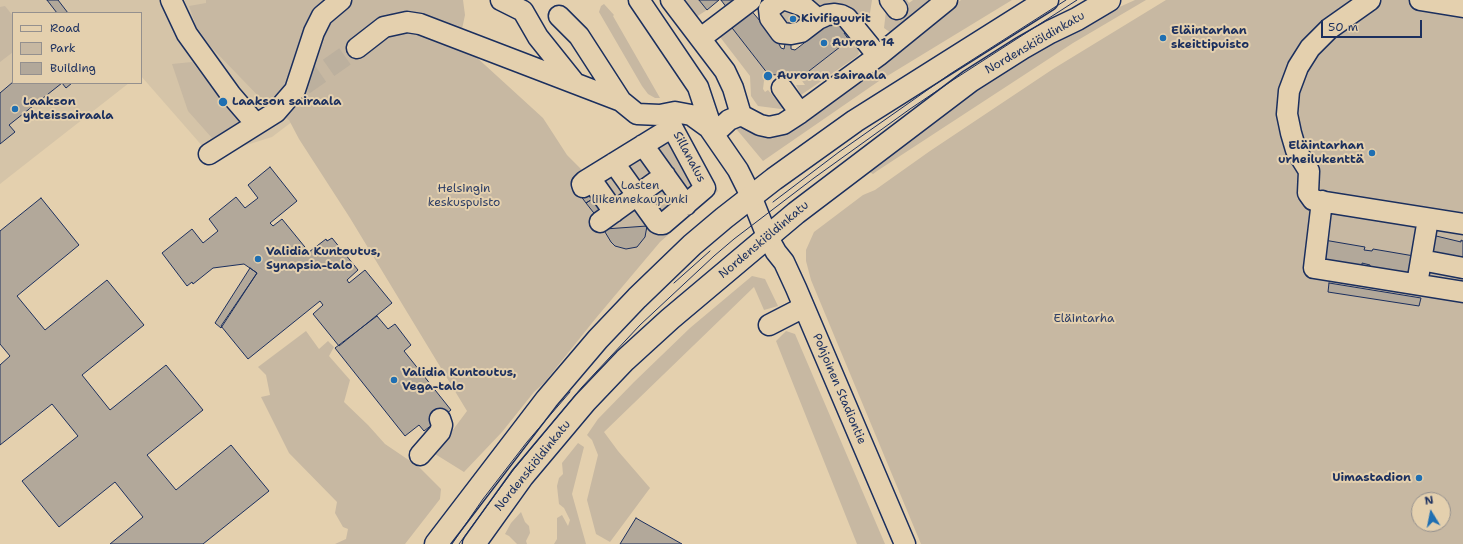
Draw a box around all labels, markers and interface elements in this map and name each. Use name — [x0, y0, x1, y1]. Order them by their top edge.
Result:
street label: Nordenskiöldinkatu — [983, 9, 1087, 77]
legend — [12, 12, 142, 84]
place label: Kivifiguurit — [801, 12, 871, 26]
scale bar — [1323, 12, 1424, 38]
marker: Kivifiguurit — [788, 14, 798, 24]
text: 50 m — [1328, 19, 1358, 35]
text: Road — [50, 20, 80, 36]
place label: Eläintarhan skeittipuisto — [1171, 24, 1249, 52]
marker: Eläintarhan skeittipuisto — [1158, 33, 1168, 43]
place label: Aurora 14 — [832, 36, 894, 50]
marker: Aurora 14 — [819, 38, 829, 48]
text: Park — [50, 40, 76, 56]
text: Building — [50, 60, 96, 76]
place label: Auroran sairaala — [777, 69, 886, 83]
marker: Auroran sairaala — [762, 70, 774, 82]
place label: Laakson yhteissairaala — [23, 95, 113, 123]
place label: Laakson sairaala — [232, 95, 341, 109]
marker: Laakson sairaala — [217, 96, 229, 108]
marker: Laakson yhteissairaala — [10, 104, 20, 114]
street label: Sillanalus — [670, 129, 708, 185]
place label: Eläintarhan urheilukenttä — [1278, 139, 1364, 167]
marker: Eläintarhan urheilukenttä — [1367, 148, 1377, 158]
park label: Lasten liikennekaupunki — [592, 179, 688, 207]
park label: Helsingin keskuspuisto — [428, 182, 500, 210]
street label: Nordenskiöldinkatu — [716, 198, 812, 282]
place label: Validia Kuntoutus, Synapsia-talo — [266, 245, 380, 273]
marker: Validia Kuntoutus, Synapsia-talo — [253, 254, 263, 264]
park label: Eläintarha — [1053, 312, 1115, 326]
street label: Pohjoinen Stadiontie — [809, 331, 869, 447]
place label: Validia Kuntoutus, Vega-talo — [402, 366, 516, 394]
marker: Validia Kuntoutus, Vega-talo — [389, 375, 399, 385]
street label: Nordenskiöldinkatu — [492, 418, 574, 514]
place label: Uimastadion — [1332, 471, 1411, 485]
marker: Uimastadion — [1414, 473, 1424, 483]
north arrow — [1411, 492, 1451, 532]
text: N — [1423, 493, 1435, 509]

